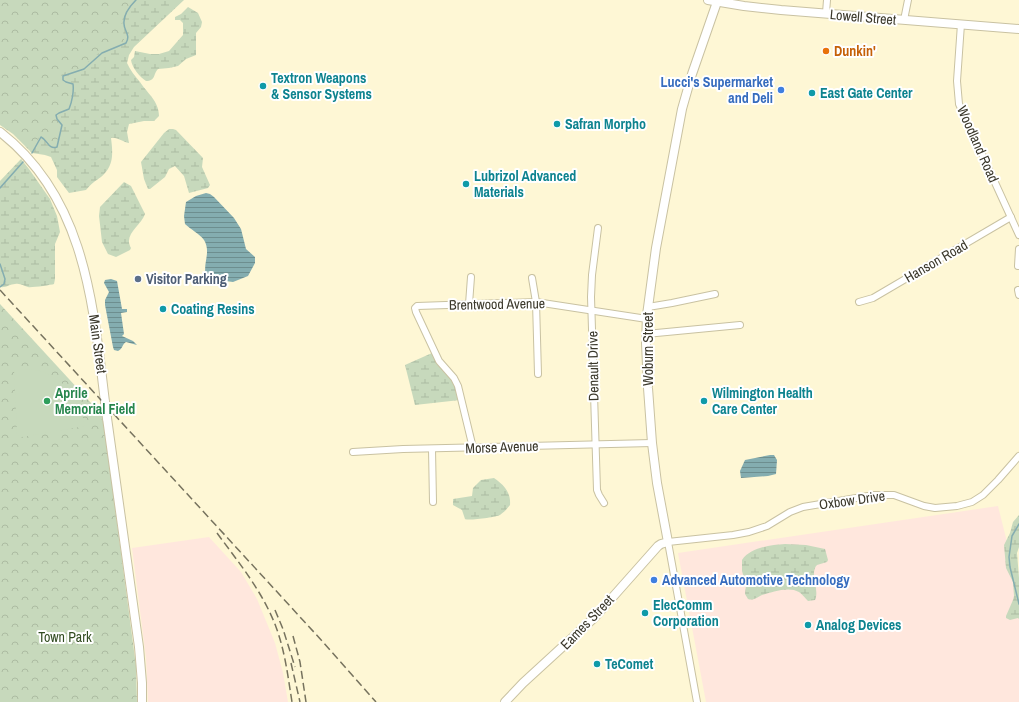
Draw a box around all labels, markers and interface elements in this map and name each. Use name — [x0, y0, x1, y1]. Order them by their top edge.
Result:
street label: Lowell Street — [829, 5, 897, 29]
place label: Dunkin' — [834, 42, 876, 60]
marker: Dunkin' — [821, 46, 831, 56]
place label: Textron Weapons & Sensor Systems — [271, 69, 372, 103]
place label: Lucci's Supermarket and Deli — [661, 73, 773, 107]
marker: Textron Weapons & Sensor Systems — [258, 81, 268, 91]
place label: East Gate Center — [820, 84, 913, 102]
marker: Lucci's Supermarket and Deli — [776, 85, 786, 95]
marker: East Gate Center — [807, 88, 817, 98]
street label: Woodland Road — [953, 103, 1003, 185]
place label: Safran Morpho — [565, 115, 646, 133]
marker: Safran Morpho — [552, 119, 562, 129]
place label: Lubrizol Advanced Materials — [474, 167, 576, 201]
marker: Lubrizol Advanced Materials — [461, 179, 471, 189]
street label: Hanson Road — [901, 236, 971, 286]
place label: Visitor Parking — [146, 270, 227, 288]
marker: Visitor Parking — [133, 274, 143, 284]
street label: Brentwood Avenue — [449, 294, 545, 314]
place label: Coating Resins — [171, 300, 255, 318]
marker: Coating Resins — [158, 304, 168, 314]
street label: Woburn Street — [639, 312, 657, 386]
street label: Main Street — [85, 313, 111, 375]
street label: Denault Drive — [583, 331, 603, 401]
place label: Aprile Memorial Field — [55, 384, 135, 418]
place label: Wilmington Health Care Center — [712, 384, 813, 418]
marker: Aprile Memorial Field — [42, 396, 52, 406]
marker: Wilmington Health Care Center — [699, 396, 709, 406]
street label: Morse Avenue — [465, 437, 539, 457]
street label: Oxbow Drive — [818, 486, 886, 514]
place label: Advanced Automotive Technology — [662, 571, 850, 589]
marker: Advanced Automotive Technology — [649, 575, 659, 585]
street label: Eames Street — [556, 591, 618, 653]
place label: ElecComm Corporation — [653, 596, 719, 630]
marker: ElecComm Corporation — [640, 608, 650, 618]
place label: Analog Devices — [816, 616, 902, 634]
marker: Analog Devices — [803, 620, 813, 630]
park label: Town Park — [38, 628, 92, 646]
place label: TeComet — [605, 655, 653, 673]
marker: TeComet — [592, 659, 602, 669]

